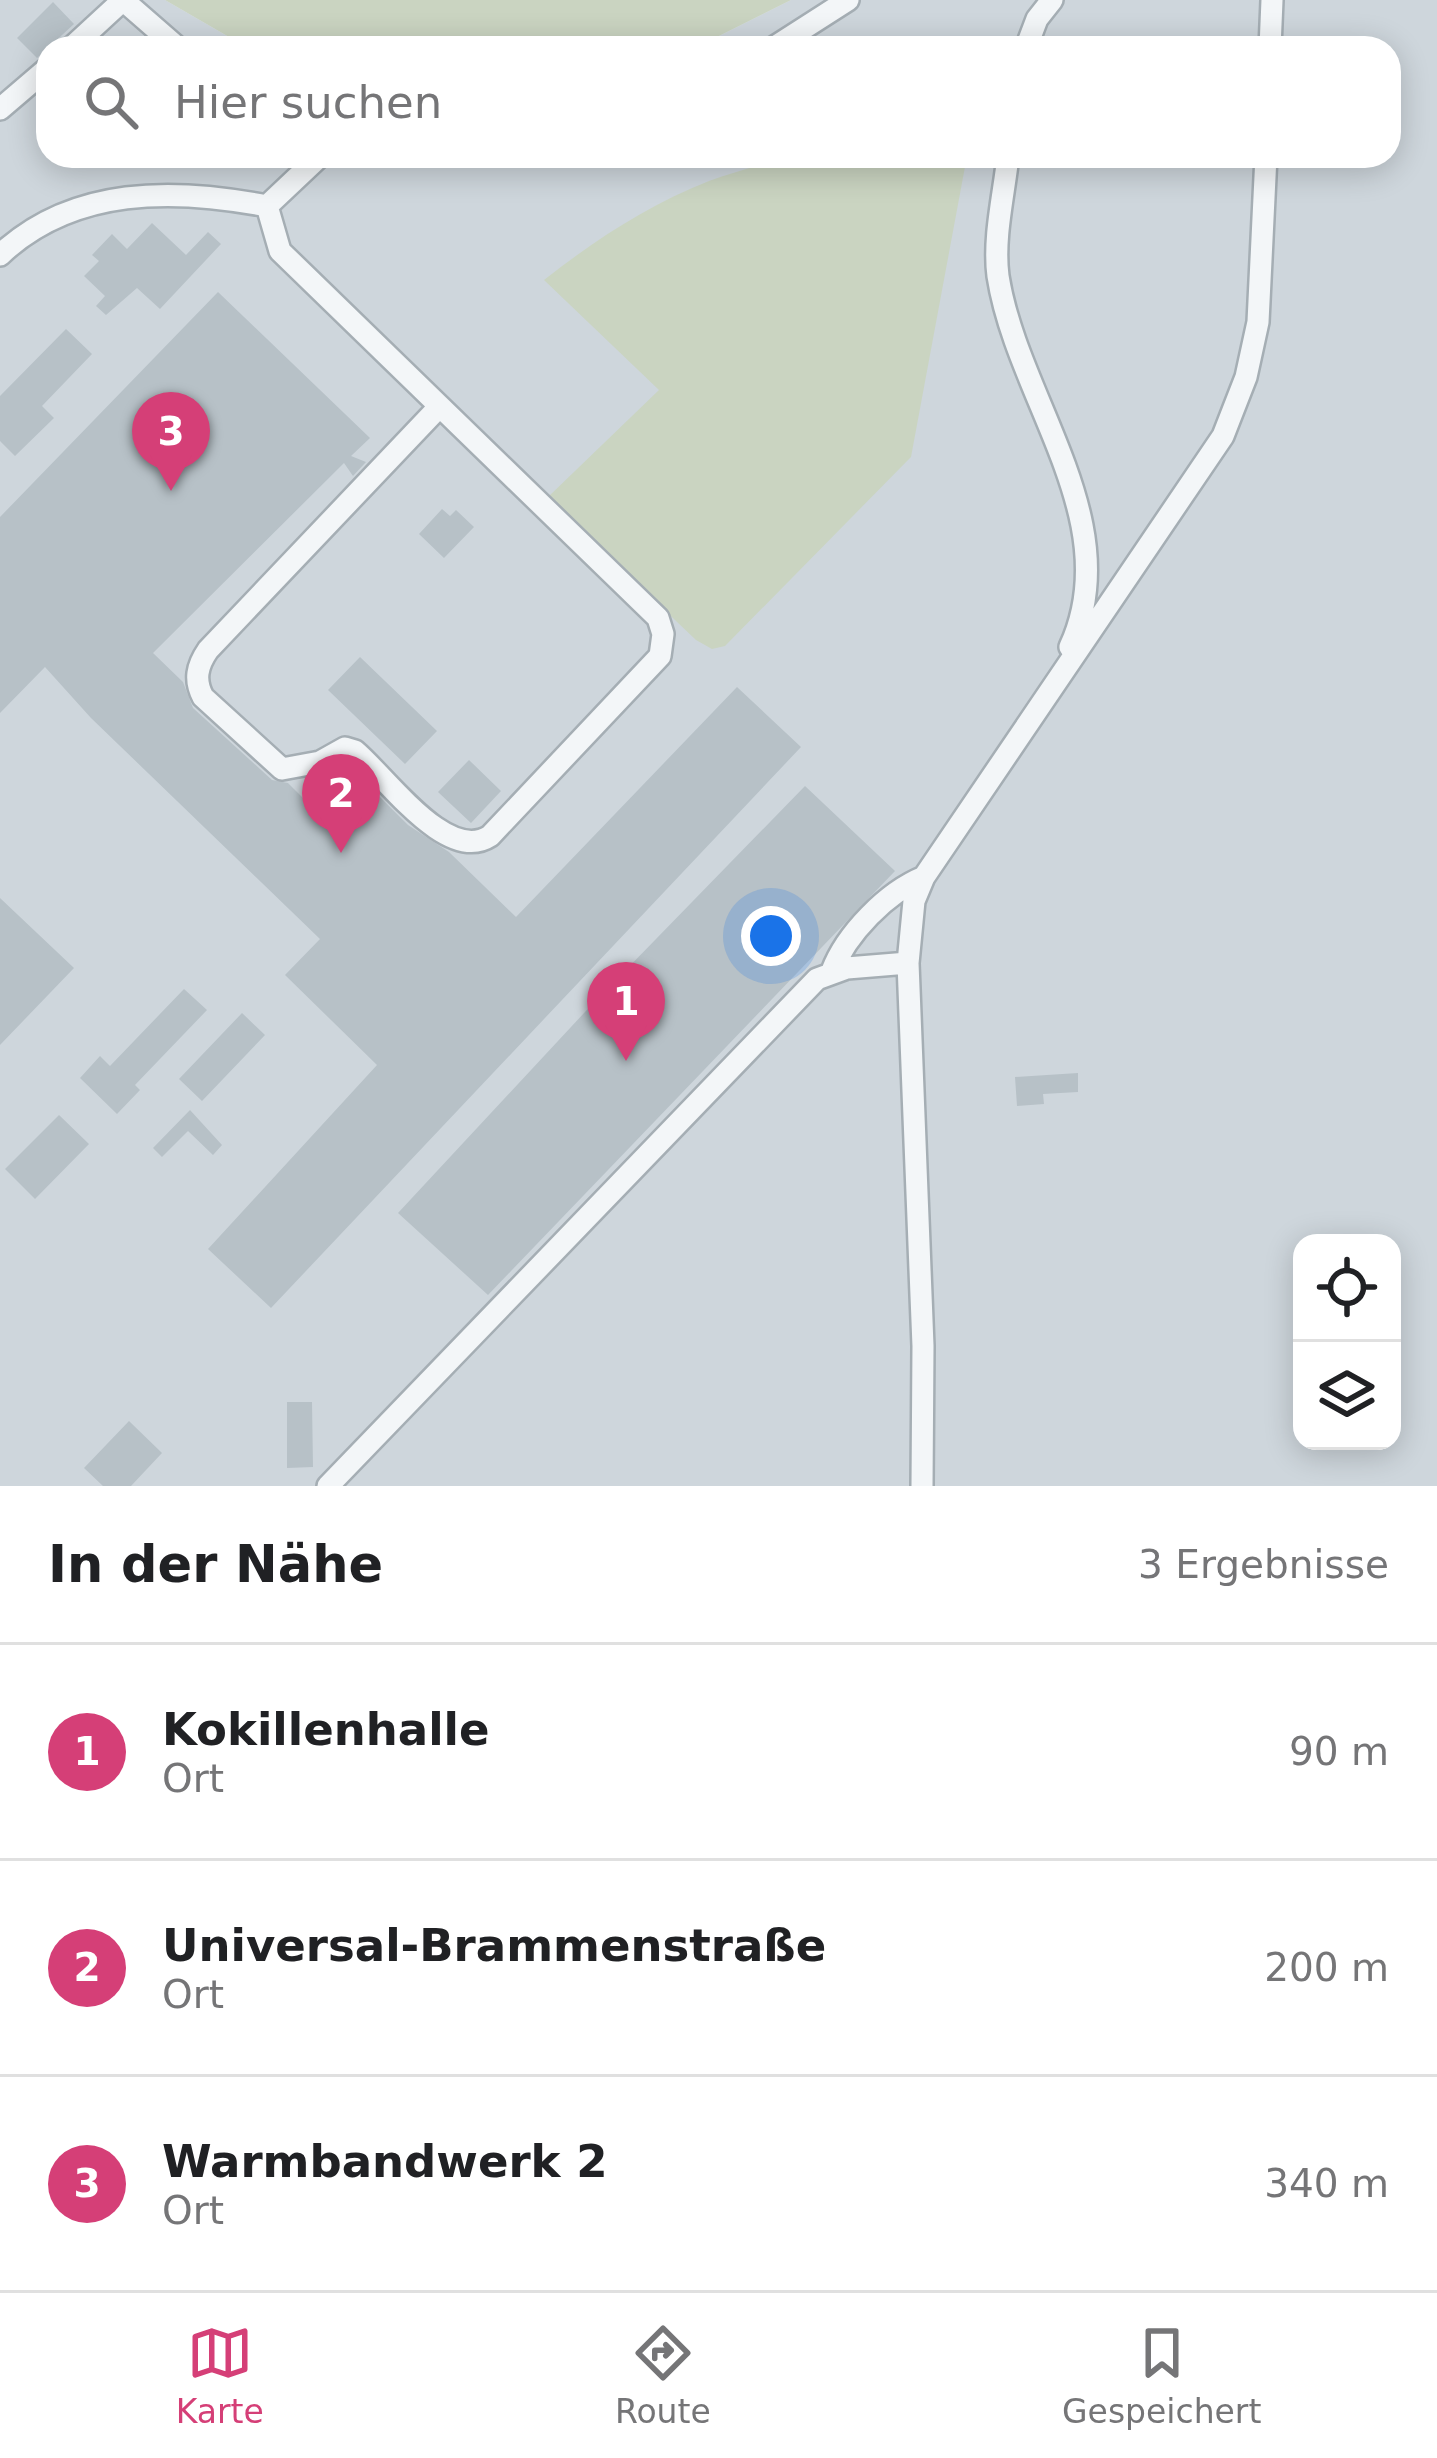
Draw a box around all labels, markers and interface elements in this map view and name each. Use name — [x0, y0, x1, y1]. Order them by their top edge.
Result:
search box — [36, 36, 1401, 168]
icon: search — [78, 69, 144, 135]
text: Hier suchen — [174, 76, 442, 129]
pin: 3 — [132, 392, 210, 491]
pin: 2 — [302, 754, 380, 853]
your location — [741, 906, 801, 966]
pin: 1 — [587, 962, 665, 1061]
map controls — [1293, 1234, 1401, 1450]
button: locate — [1293, 1234, 1401, 1342]
button: layers — [1293, 1342, 1401, 1450]
text: In der Nähe — [48, 1535, 383, 1594]
text: 3 Ergebnisse — [1138, 1542, 1389, 1587]
text: Kokillenhalle — [162, 1703, 490, 1756]
text: 1 — [73, 1729, 101, 1774]
text: 90 m — [1289, 1729, 1389, 1774]
text: Ort — [162, 1756, 224, 1801]
text: Universal-Brammenstraße — [162, 1919, 826, 1972]
text: 2 — [73, 1945, 101, 1990]
text: 200 m — [1264, 1945, 1389, 1990]
text: Ort — [162, 1972, 224, 2017]
text: Warmbandwerk 2 — [162, 2135, 608, 2188]
text: 3 — [73, 2161, 101, 2206]
text: 340 m — [1264, 2161, 1389, 2206]
text: Ort — [162, 2188, 224, 2233]
tab: Karte — [176, 2320, 264, 2431]
tab: Route — [615, 2320, 711, 2431]
tab: Gespeichert — [1062, 2320, 1261, 2431]

